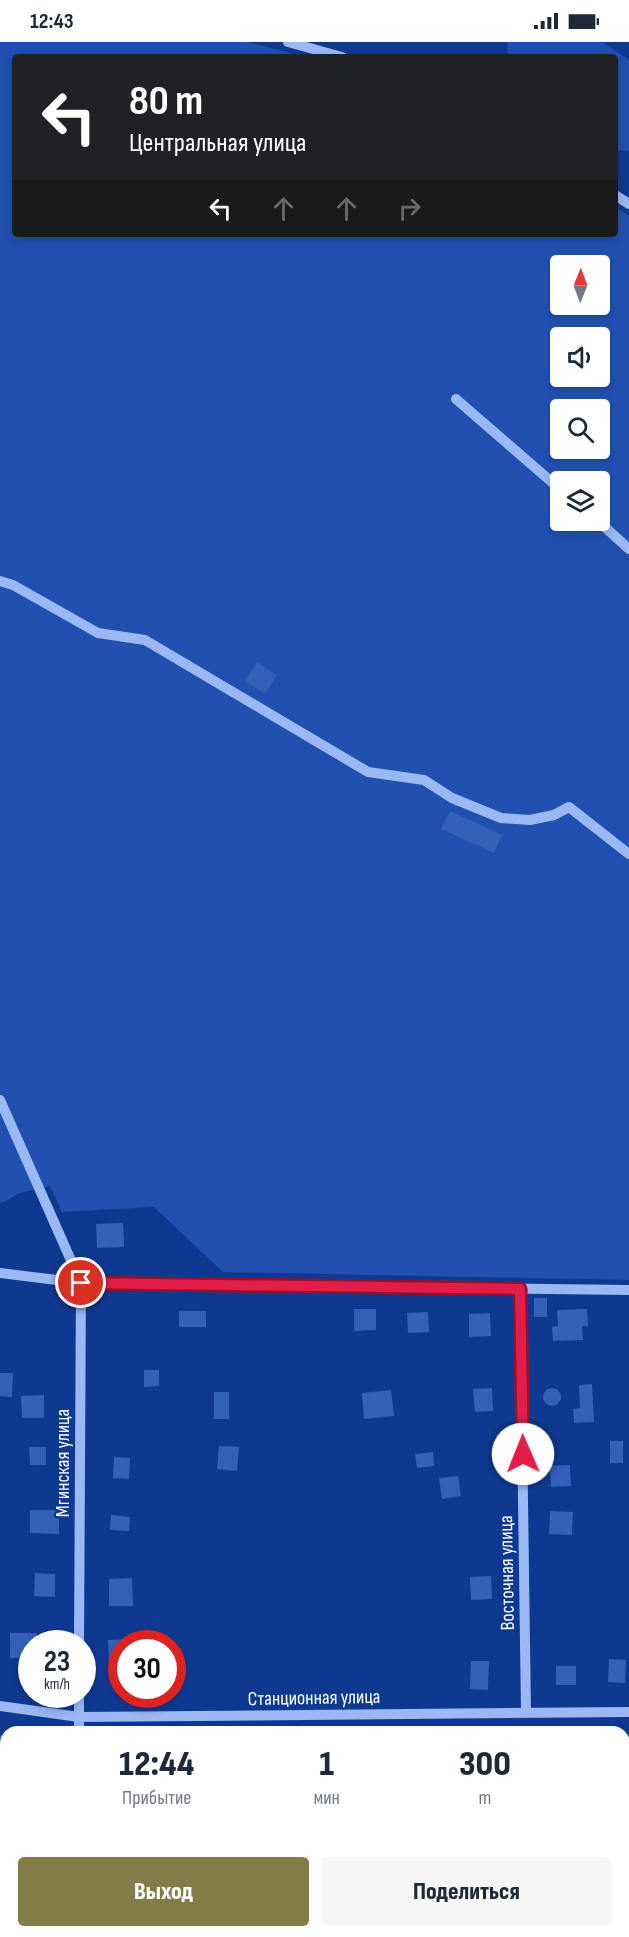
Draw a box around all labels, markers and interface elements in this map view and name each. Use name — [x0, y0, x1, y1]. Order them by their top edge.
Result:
text: 12:43 — [30, 8, 74, 35]
text: 80 m — [129, 76, 203, 127]
icon: left — [30, 78, 108, 156]
text: Центральная улица — [129, 127, 307, 159]
icon: left — [204, 192, 237, 225]
icon: ahead — [267, 192, 300, 225]
icon: ahead — [330, 192, 363, 225]
icon: right — [393, 192, 426, 225]
north arrow — [550, 255, 610, 315]
map controls — [550, 255, 610, 531]
button: sound — [550, 327, 610, 387]
button: search — [550, 399, 610, 459]
button: layers — [550, 471, 610, 531]
pin — [55, 1257, 106, 1308]
icon: arrive — [64, 1266, 97, 1299]
street label: Мгинская улица — [51, 1409, 75, 1517]
position arrow — [491, 1422, 555, 1486]
street label: Восточная улица — [494, 1515, 520, 1631]
speed limit sign: 30 — [108, 1630, 186, 1708]
text: 23 — [44, 1644, 70, 1680]
text: km/h — [44, 1675, 70, 1694]
street label: Станционная улица — [247, 1685, 381, 1711]
text: 12:44 — [119, 1743, 194, 1786]
text: 1 — [319, 1743, 334, 1786]
text: 300 — [459, 1743, 511, 1786]
text: Прибытие — [122, 1786, 191, 1810]
text: мин — [313, 1786, 340, 1810]
text: m — [478, 1786, 491, 1810]
button: Выход — [18, 1857, 309, 1926]
button: Поделиться — [321, 1857, 612, 1926]

